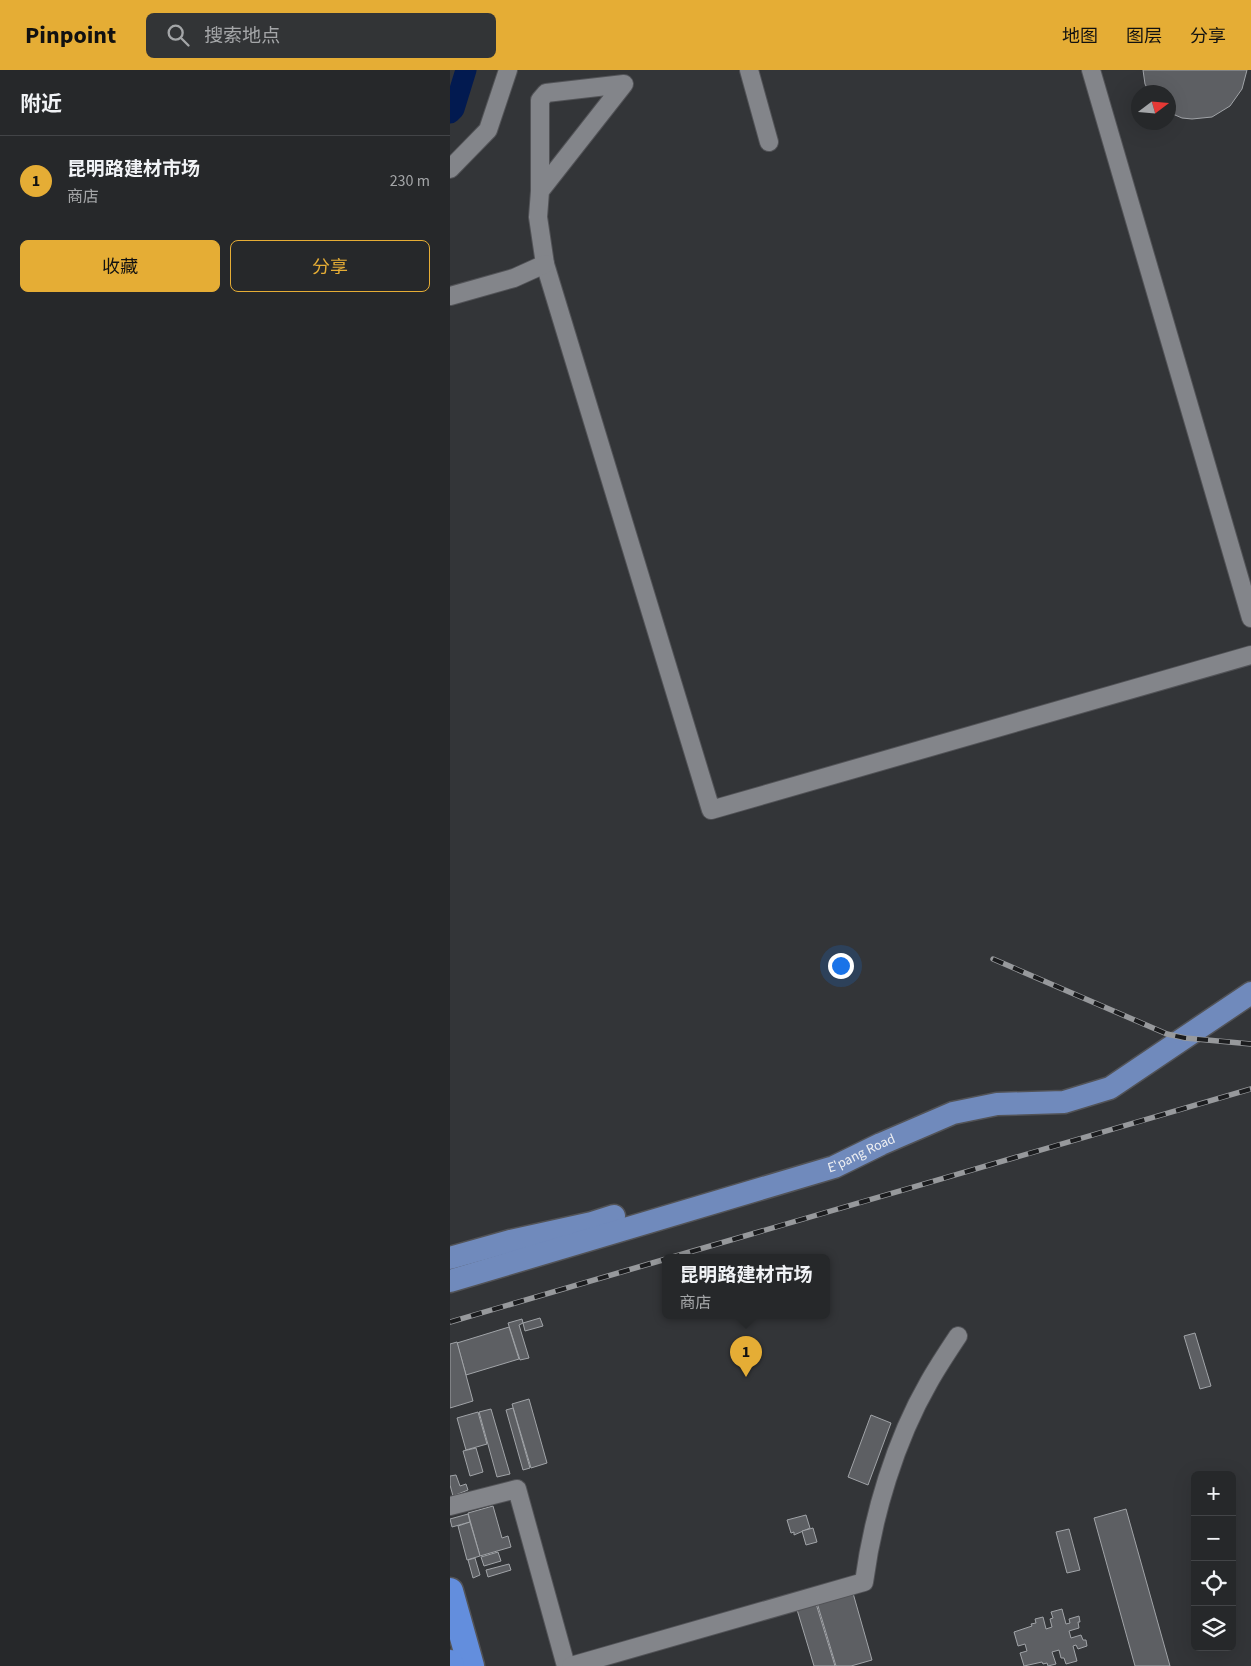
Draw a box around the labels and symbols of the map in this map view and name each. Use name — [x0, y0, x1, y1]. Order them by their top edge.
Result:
north arrow — [1131, 85, 1176, 130]
your location — [828, 953, 854, 979]
street label: E'pang Road — [825, 1129, 898, 1178]
pin: 1 — [730, 1336, 762, 1377]

